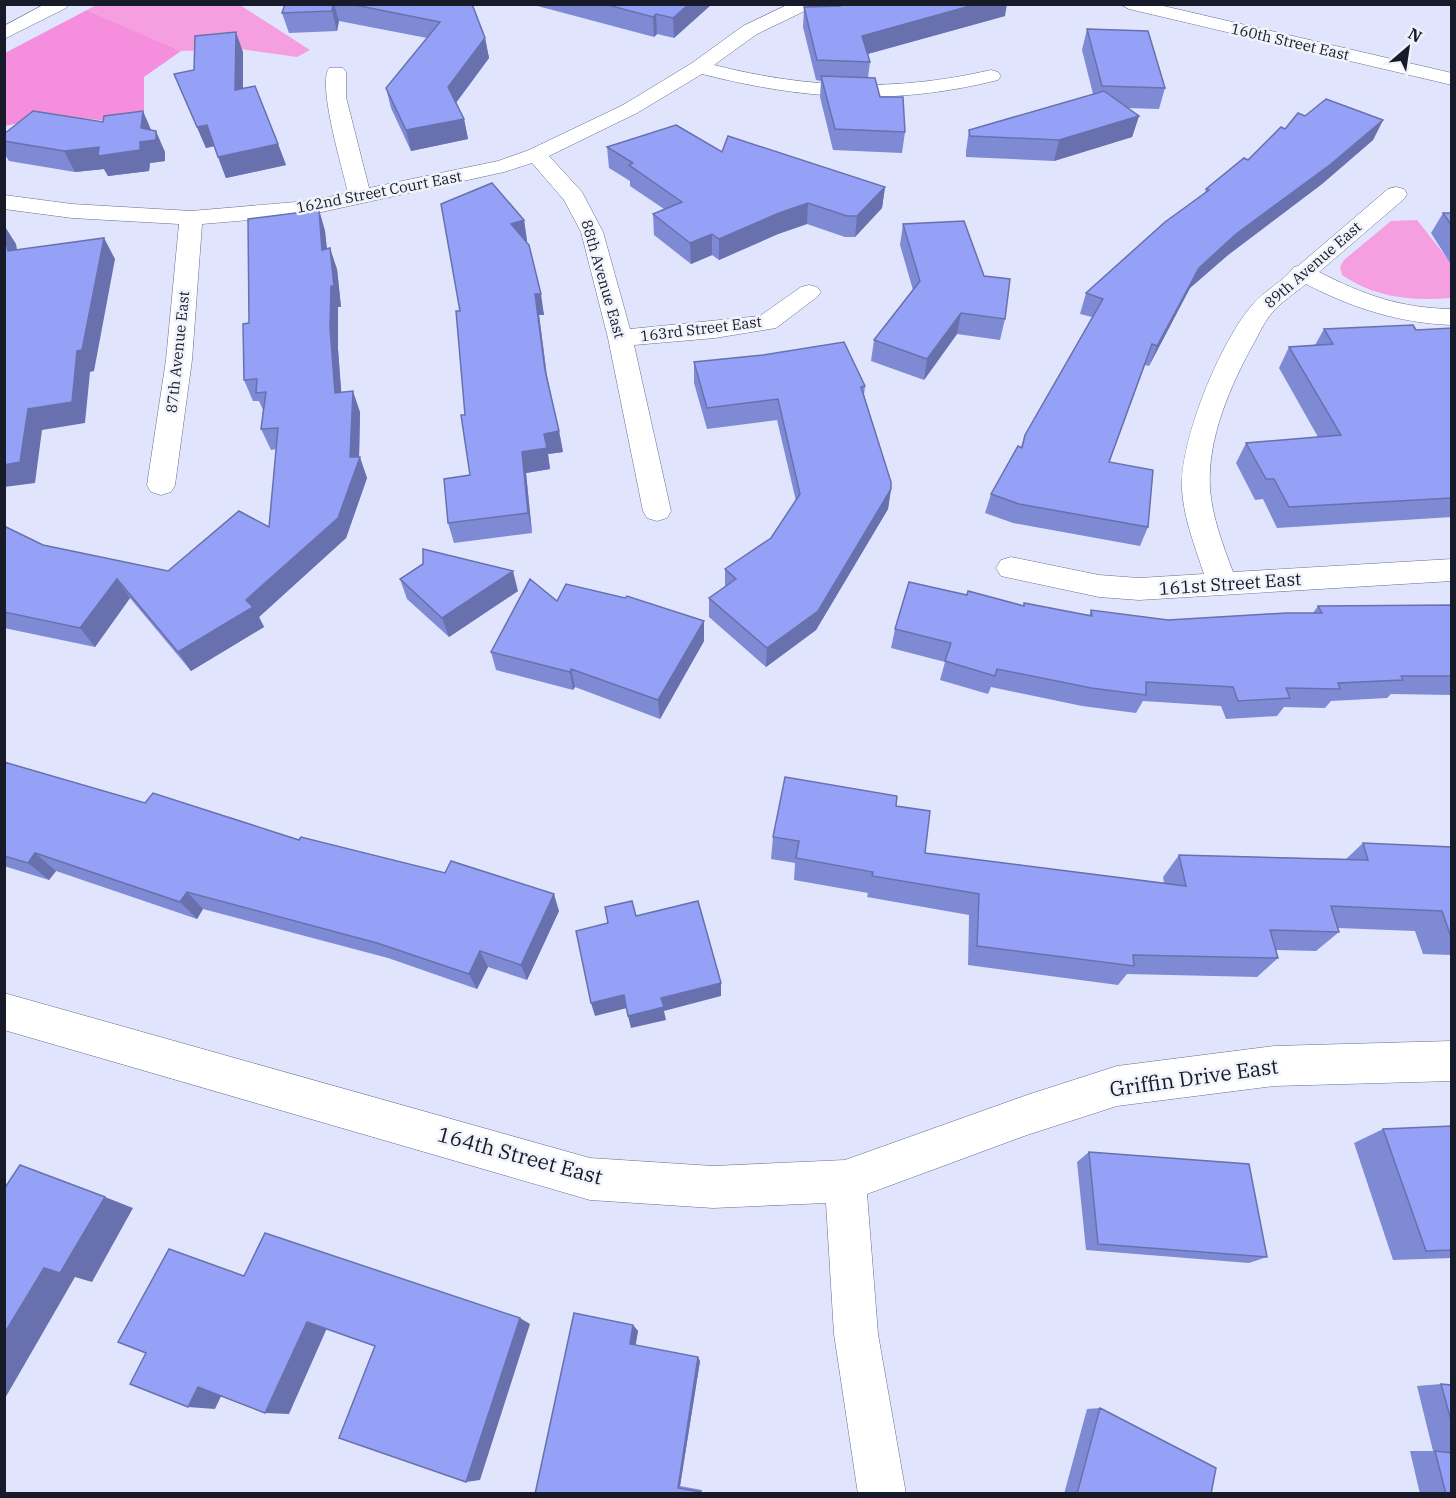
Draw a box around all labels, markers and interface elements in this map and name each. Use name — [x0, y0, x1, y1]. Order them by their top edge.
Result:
north arrow — [1378, 18, 1438, 78]
street label: 160th Street East — [1229, 19, 1351, 64]
text: N — [1405, 23, 1426, 47]
street label: 162nd Street Court East — [295, 166, 463, 217]
street label: 88th Avenue East — [577, 217, 630, 340]
street label: 89th Avenue East — [1260, 217, 1365, 312]
street label: 87th Avenue East — [162, 290, 193, 414]
street label: 163rd Street East — [639, 312, 763, 345]
street label: 161st Street East — [1158, 567, 1302, 600]
street label: Griffin Drive East — [1108, 1051, 1280, 1103]
street label: 164th Street East — [435, 1120, 606, 1190]

